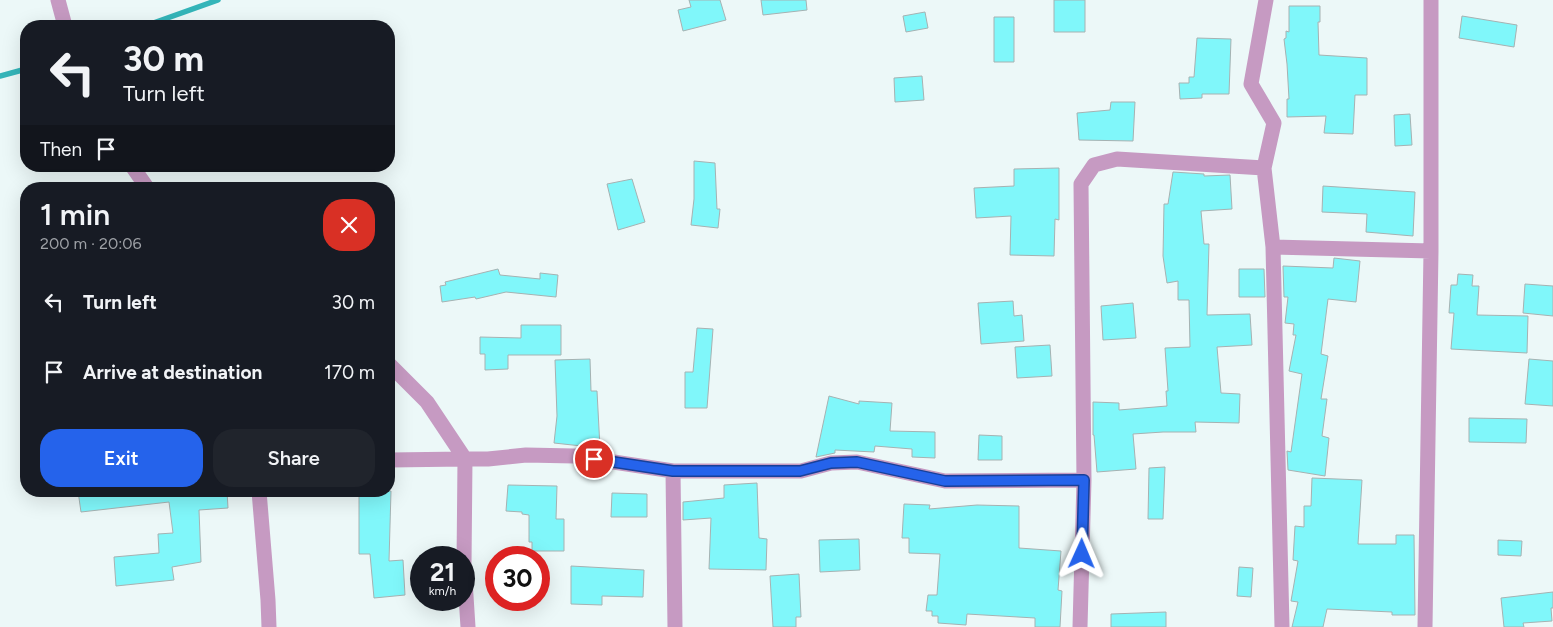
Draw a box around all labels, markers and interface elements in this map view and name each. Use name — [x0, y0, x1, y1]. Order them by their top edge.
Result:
text: 30 m — [123, 38, 204, 80]
icon: left — [40, 40, 105, 105]
text: Turn left — [123, 80, 205, 107]
icon: arrive — [92, 135, 120, 163]
text: Then — [40, 138, 82, 161]
text: 1 min — [40, 196, 110, 233]
button: close — [323, 199, 375, 251]
text: 200 m · 20:06 — [40, 234, 142, 253]
icon: left — [40, 288, 68, 316]
text: Turn left — [83, 291, 157, 314]
text: 30 m — [332, 291, 375, 314]
icon: arrive — [40, 358, 68, 386]
text: Arrive at destination — [83, 361, 262, 384]
text: 170 m — [324, 361, 375, 384]
button: Exit — [40, 429, 203, 487]
button: Share — [213, 429, 375, 487]
pin — [573, 438, 615, 480]
icon: arrive — [580, 445, 608, 473]
position arrow — [1055, 527, 1107, 579]
speed limit sign: 30 — [485, 546, 550, 611]
text: 21 — [430, 557, 455, 587]
text: km/h — [429, 584, 456, 598]

